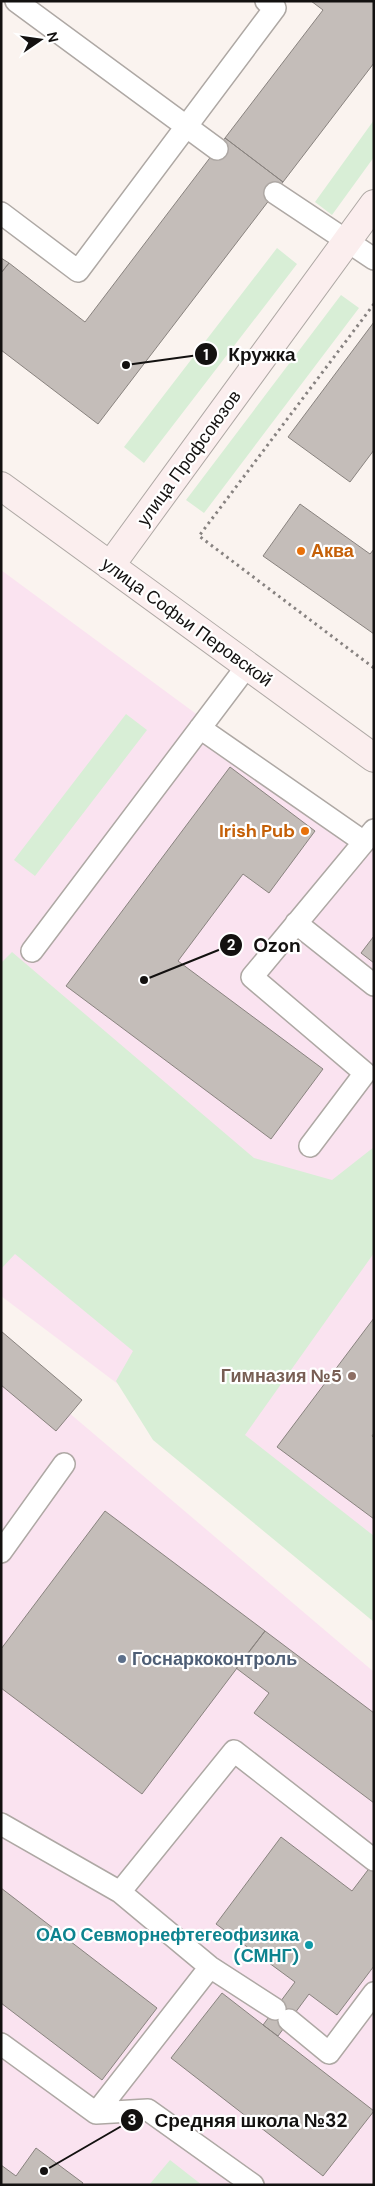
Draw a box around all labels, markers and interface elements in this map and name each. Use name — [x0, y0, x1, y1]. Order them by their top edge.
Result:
north arrow — [15, 15, 65, 65]
text: N — [43, 30, 63, 44]
callout: Кружка — [194, 337, 306, 371]
text: Кружка — [228, 342, 296, 367]
text: 1 — [203, 345, 209, 365]
street label: улица Профсоюзов — [132, 385, 246, 531]
place label: Аква — [311, 539, 355, 563]
marker: Аква — [295, 545, 307, 557]
street label: улица Софьи Перовской — [97, 552, 277, 692]
place label: Irish Pub — [219, 819, 295, 843]
marker: Irish Pub — [299, 825, 311, 837]
callout: Ozon — [218, 928, 311, 962]
text: Ozon — [253, 933, 301, 958]
text: 2 — [227, 935, 236, 955]
place label: Гимназия №5 — [221, 1364, 342, 1388]
marker: Гимназия №5 — [346, 1370, 358, 1382]
place label: Госнаркоконтроль — [132, 1647, 297, 1671]
marker: Госнаркоконтроль — [116, 1653, 128, 1665]
place label: ОАО Севморнефтегеофизика (СМНГ) — [36, 1923, 300, 1968]
marker: ОАО Севморнефтегеофизика (СМНГ) — [303, 1939, 315, 1951]
callout: Средняя школа №32 — [119, 2103, 357, 2137]
text: Средняя школа №32 — [155, 2108, 348, 2133]
text: 3 — [127, 2110, 137, 2130]

